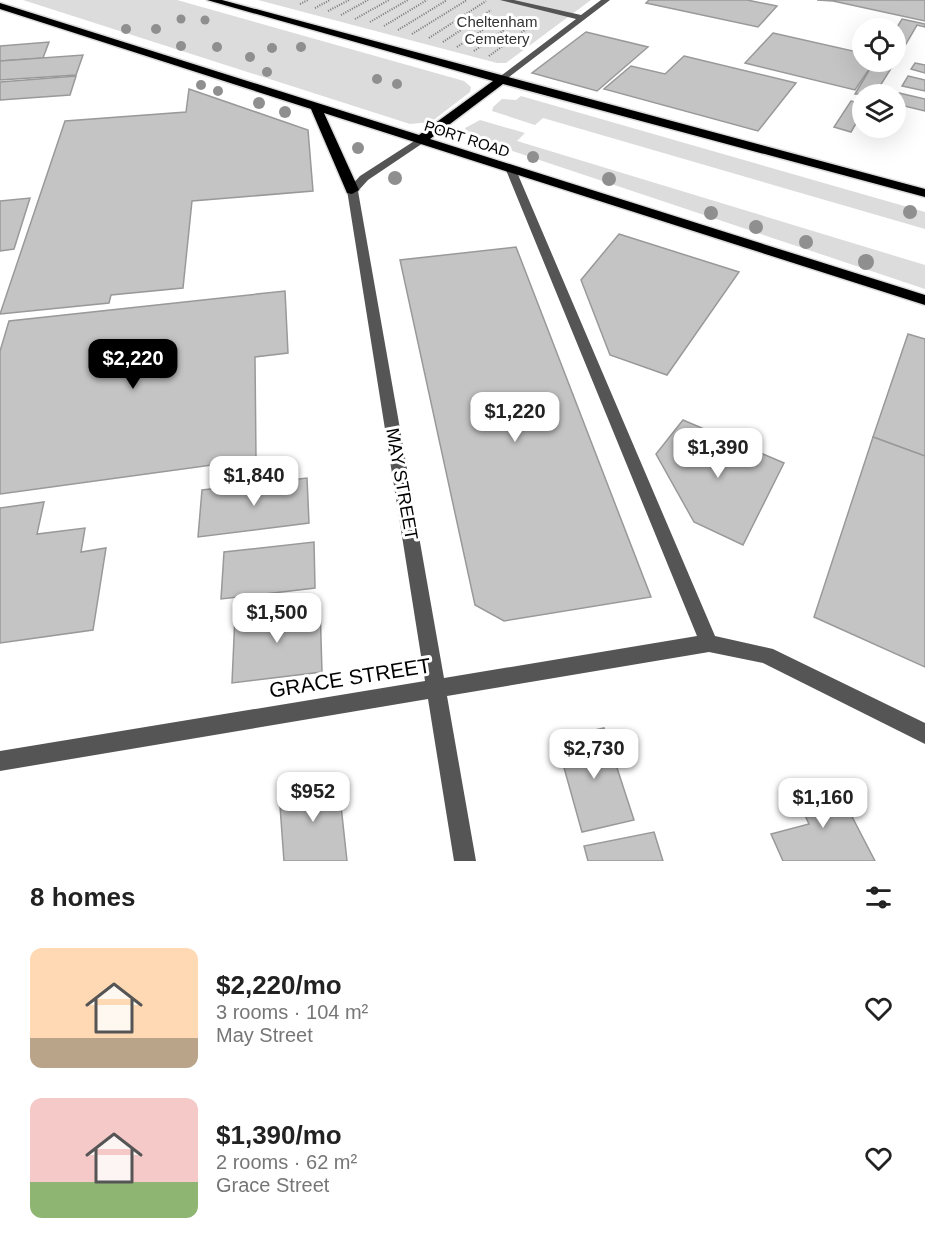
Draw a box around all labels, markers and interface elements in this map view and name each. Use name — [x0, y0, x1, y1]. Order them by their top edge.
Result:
park label: Cheltenham Cemetery — [457, 13, 537, 47]
map controls — [852, 18, 906, 138]
button: locate — [852, 18, 906, 72]
button: layers — [852, 84, 906, 138]
street label: PORT ROAD — [422, 117, 512, 160]
pin: $2,220 — [84, 339, 182, 390]
text: $2,220 — [102, 347, 164, 369]
pin: $1,220 — [466, 392, 564, 443]
text: $1,220 — [484, 400, 546, 422]
street label: MAY STREET — [382, 426, 422, 542]
pin: $1,390 — [669, 428, 767, 479]
text: $1,390 — [687, 436, 749, 458]
pin: $1,840 — [205, 456, 303, 507]
text: $1,840 — [223, 464, 285, 486]
pin: $1,500 — [228, 593, 326, 644]
text: $1,500 — [246, 601, 308, 623]
street label: GRACE STREET — [267, 653, 433, 702]
pin: $2,730 — [545, 729, 643, 780]
text: $2,730 — [563, 737, 625, 759]
pin: $952 — [277, 772, 349, 823]
pin: $1,160 — [774, 778, 872, 829]
text: $952 — [291, 780, 335, 802]
text: $1,160 — [792, 786, 854, 808]
icon: filters — [862, 881, 895, 914]
text: 8 homes — [30, 882, 136, 912]
text: $2,220/mo — [216, 970, 342, 1000]
icon: home — [78, 972, 150, 1044]
icon: heart — [862, 992, 895, 1025]
text: 3 rooms · 104 m² — [216, 1001, 368, 1023]
text: May Street — [216, 1024, 313, 1046]
text: $1,390/mo — [216, 1120, 342, 1150]
icon: home — [78, 1122, 150, 1194]
icon: heart — [862, 1142, 895, 1175]
text: 2 rooms · 62 m² — [216, 1151, 357, 1173]
text: Grace Street — [216, 1174, 329, 1196]

